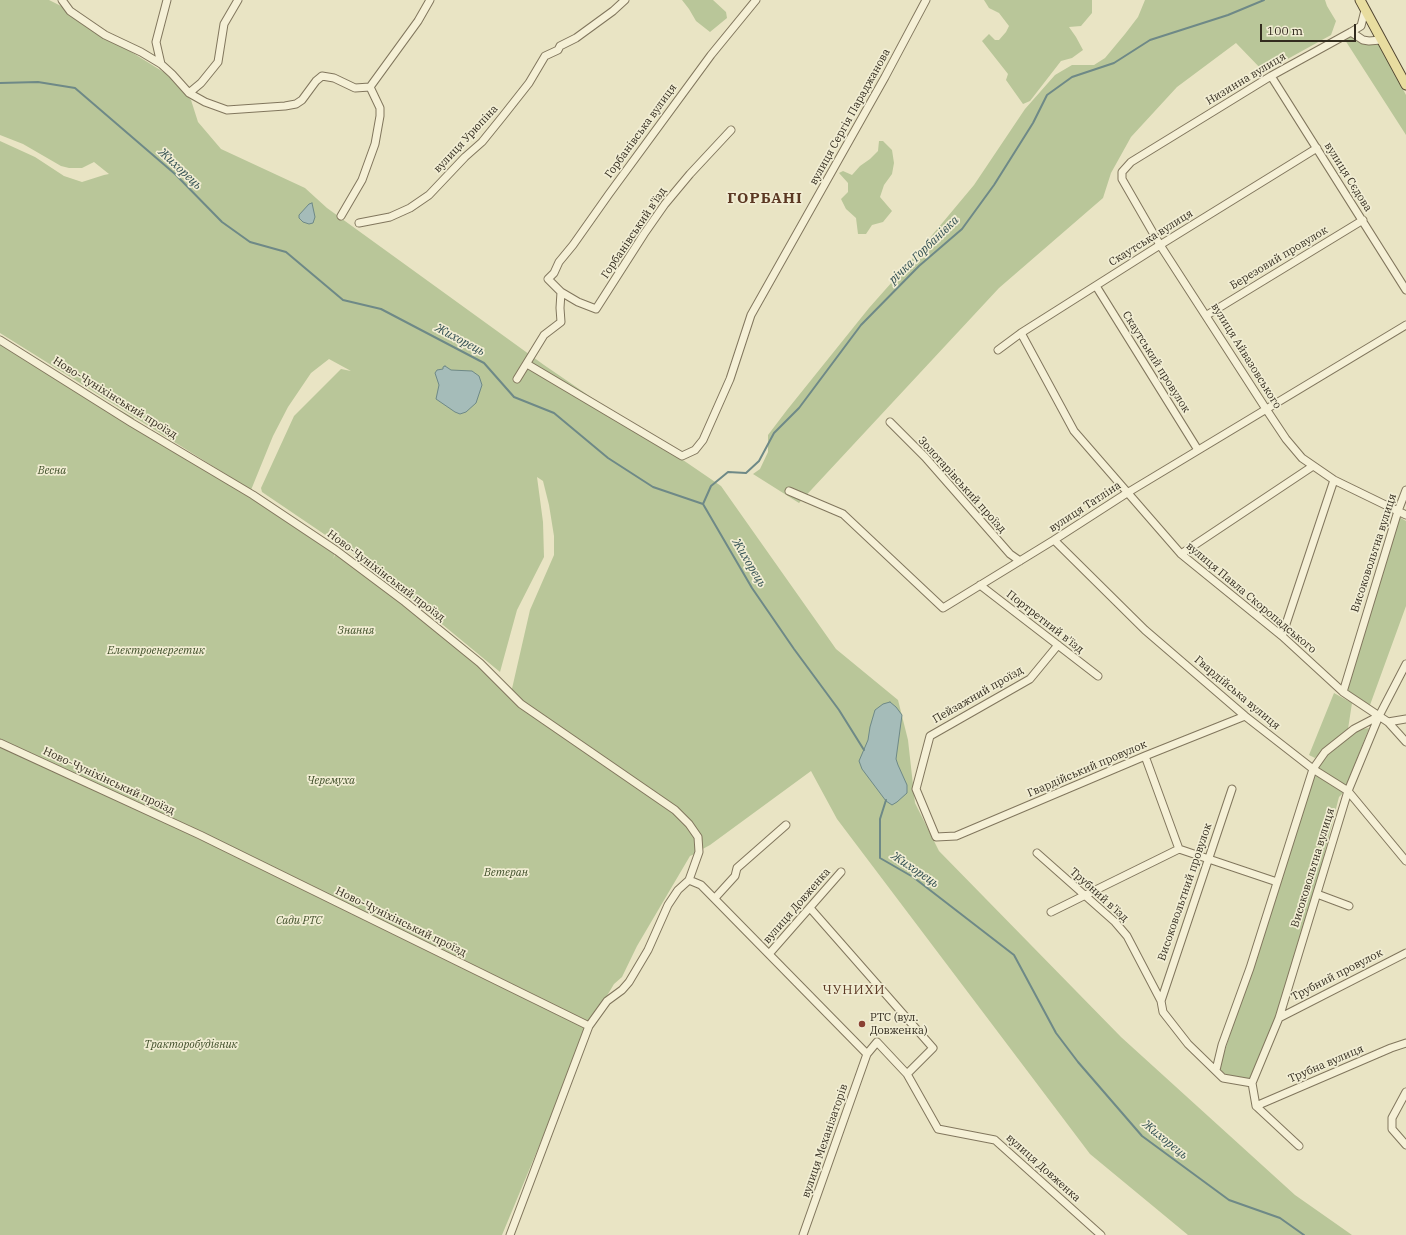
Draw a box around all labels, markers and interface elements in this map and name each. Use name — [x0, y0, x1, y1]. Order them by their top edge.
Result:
scale bar — [1262, 16, 1358, 42]
text: 100 m — [1267, 23, 1303, 38]
street label: вулиця Сергія Параджанова — [807, 47, 893, 187]
street label: Низинна вулиця — [1204, 50, 1288, 108]
street label: Горбанівська вулиця — [602, 81, 680, 181]
street label: вулиця Урюпіна — [431, 102, 501, 176]
street label: вулиця Сєдова — [1321, 140, 1375, 214]
water label: Жихорець — [155, 145, 205, 193]
street label: Горбанівський в'їзд — [599, 185, 669, 281]
district label: ГОРБАНІ — [727, 190, 803, 208]
street label: Скаутська вулиця — [1106, 207, 1196, 269]
water label: річка Горбанівка — [886, 213, 962, 287]
street label: Березовий провулок — [1228, 224, 1330, 292]
street label: вулиця Айвазовського — [1208, 301, 1284, 411]
street label: Скаутський провулок — [1119, 309, 1193, 415]
water label: Жихорець — [433, 321, 487, 359]
street label: Ново-Чуніхінський проїзд — [50, 354, 180, 442]
street label: Золотарівський проїзд — [915, 434, 1009, 536]
park label: Весна — [38, 464, 66, 478]
street label: вулиця Татліна — [1047, 479, 1123, 535]
street label: Високовольтна вулиця — [1349, 492, 1399, 614]
street label: Ново-Чуніхінський проїзд — [324, 527, 448, 625]
water label: Жихорець — [729, 536, 769, 590]
street label: вулиця Павла Скоропадського — [1183, 540, 1319, 656]
street label: Портретний в'їзд — [1004, 588, 1086, 656]
park label: Знання — [338, 624, 374, 638]
park label: Електроенергетик — [107, 644, 205, 658]
street label: Гвардійська вулиця — [1191, 653, 1283, 733]
street label: Пейзажний проїзд — [930, 664, 1026, 726]
street label: Гвардійський провулок — [1025, 738, 1149, 800]
street label: Ново-Чуніхінський проїзд — [41, 745, 177, 817]
park label: Черемуха — [307, 774, 355, 788]
street label: Високовольтна вулиця — [1289, 807, 1337, 929]
street label: Високовольтний провулок — [1155, 821, 1215, 963]
water label: Жихорець — [888, 849, 942, 891]
street label: Трубний в’їзд — [1067, 865, 1131, 925]
park label: Ветеран — [484, 866, 528, 880]
street label: вулиця Довженка — [761, 866, 833, 946]
street label: Ново-Чуніхінський проїзд — [333, 884, 469, 960]
park label: Сади РТС — [276, 914, 322, 928]
street label: Трубний провулок — [1289, 946, 1385, 1004]
district label: ЧУНИХИ — [822, 982, 886, 998]
place label: РТС (вул. Довженка) — [870, 1011, 928, 1037]
marker: РТС (вул. Довженка) — [857, 1019, 867, 1029]
park label: Тракторобудівник — [144, 1038, 238, 1052]
street label: Трубна вулиця — [1286, 1042, 1366, 1086]
street label: вулиця Механізаторів — [799, 1082, 851, 1200]
water label: Жихорець — [1139, 1117, 1191, 1163]
street label: вулиця Довженка — [1003, 1131, 1083, 1205]

